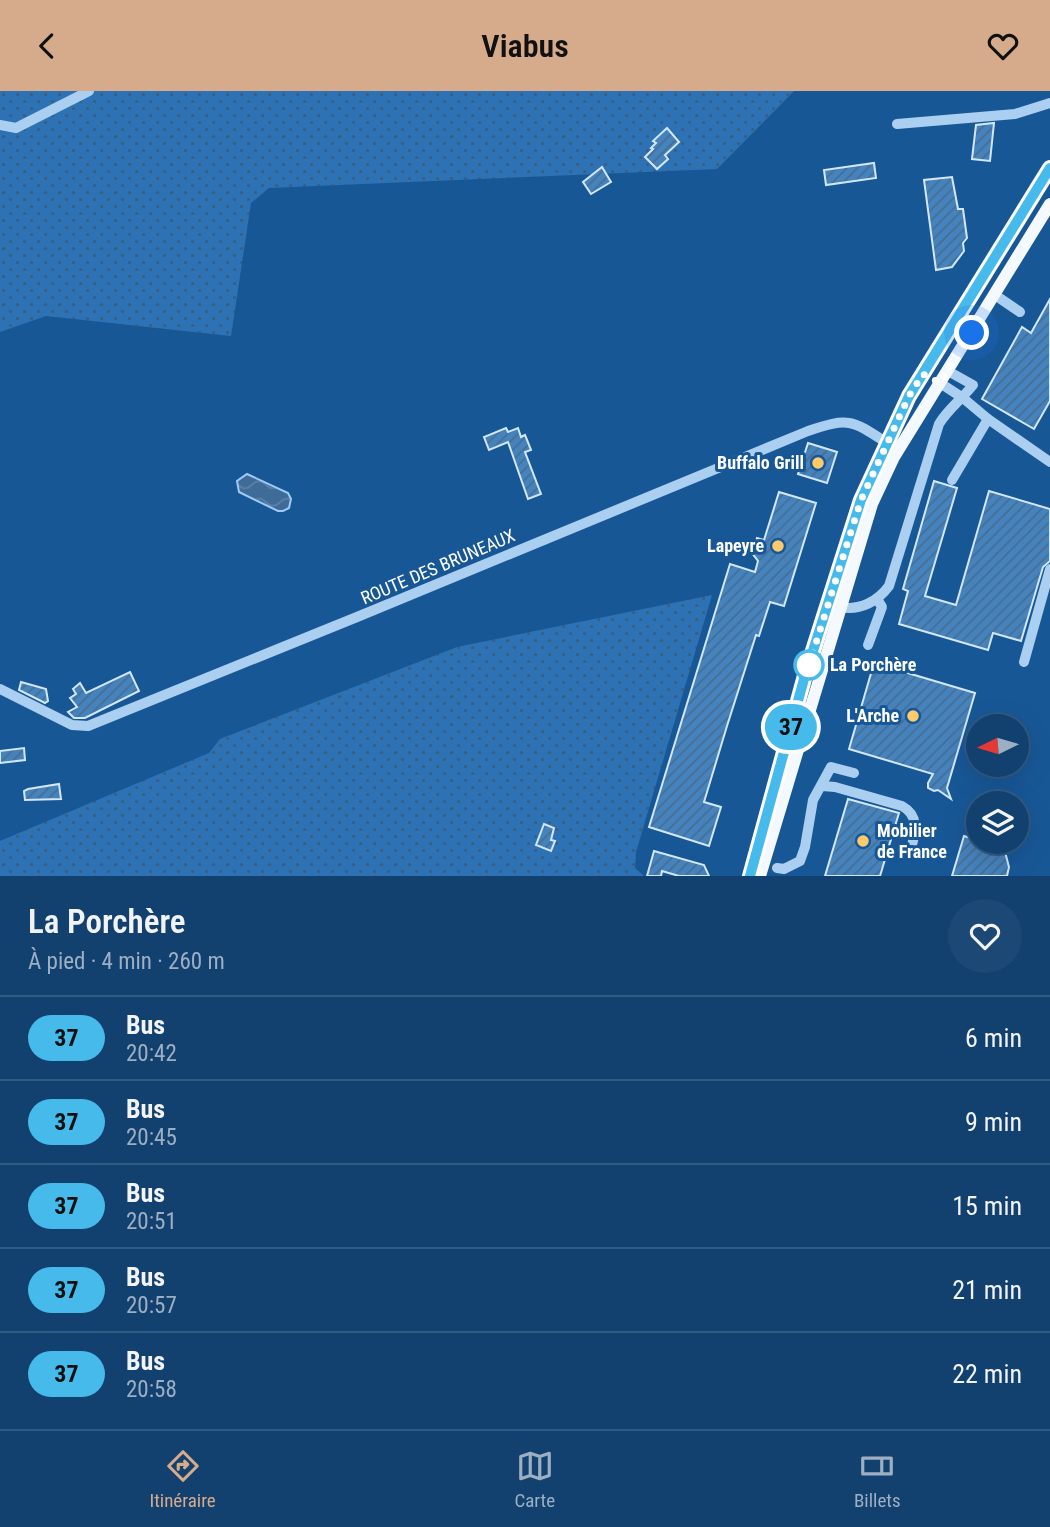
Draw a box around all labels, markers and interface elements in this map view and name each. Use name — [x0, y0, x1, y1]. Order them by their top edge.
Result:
icon: back — [28, 27, 66, 65]
text: Viabus — [481, 27, 569, 65]
icon: heart — [984, 27, 1022, 65]
your location — [954, 315, 989, 350]
place label: Buffalo Grill — [717, 452, 804, 473]
marker: Buffalo Grill — [810, 455, 826, 471]
street label: ROUTE DES BRUNEAUX — [358, 525, 518, 609]
place label: Lapeyre — [707, 535, 764, 556]
marker: Lapeyre — [770, 538, 786, 554]
marker: La Porchère — [794, 650, 824, 680]
place label: La Porchère — [830, 654, 917, 675]
line badge: 37 — [760, 704, 822, 750]
place label: L'Arche — [846, 705, 899, 726]
marker: L'Arche — [905, 708, 921, 724]
text: 37 — [779, 713, 803, 741]
north arrow — [966, 714, 1029, 777]
map controls — [966, 714, 1029, 854]
button: layers — [966, 791, 1029, 854]
place label: Mobilier de France — [877, 820, 947, 862]
marker: Mobilier de France — [855, 833, 871, 849]
button: heart — [948, 899, 1022, 973]
text: La Porchère — [28, 902, 186, 941]
text: À pied · 4 min · 260 m — [28, 948, 225, 975]
text: Bus — [126, 1010, 165, 1040]
text: 6 min — [965, 1023, 1022, 1053]
text: 37 — [54, 1024, 79, 1052]
text: 20:42 — [126, 1040, 177, 1067]
text: Bus — [126, 1094, 165, 1124]
text: 9 min — [965, 1107, 1022, 1137]
text: 37 — [54, 1108, 79, 1136]
text: 20:45 — [126, 1124, 177, 1151]
text: Bus — [126, 1178, 165, 1208]
text: 15 min — [952, 1191, 1022, 1221]
text: 37 — [54, 1192, 79, 1220]
text: 20:51 — [126, 1208, 177, 1235]
text: Bus — [126, 1262, 165, 1292]
text: 21 min — [952, 1275, 1022, 1305]
text: 37 — [54, 1276, 79, 1304]
text: 20:57 — [126, 1292, 177, 1319]
text: Bus — [126, 1346, 165, 1376]
text: 22 min — [952, 1359, 1022, 1389]
text: 37 — [54, 1360, 79, 1388]
text: 20:58 — [126, 1376, 177, 1403]
tab: Itinéraire — [149, 1447, 216, 1512]
tab: Carte — [514, 1447, 555, 1512]
tab: Billets — [854, 1447, 901, 1512]

